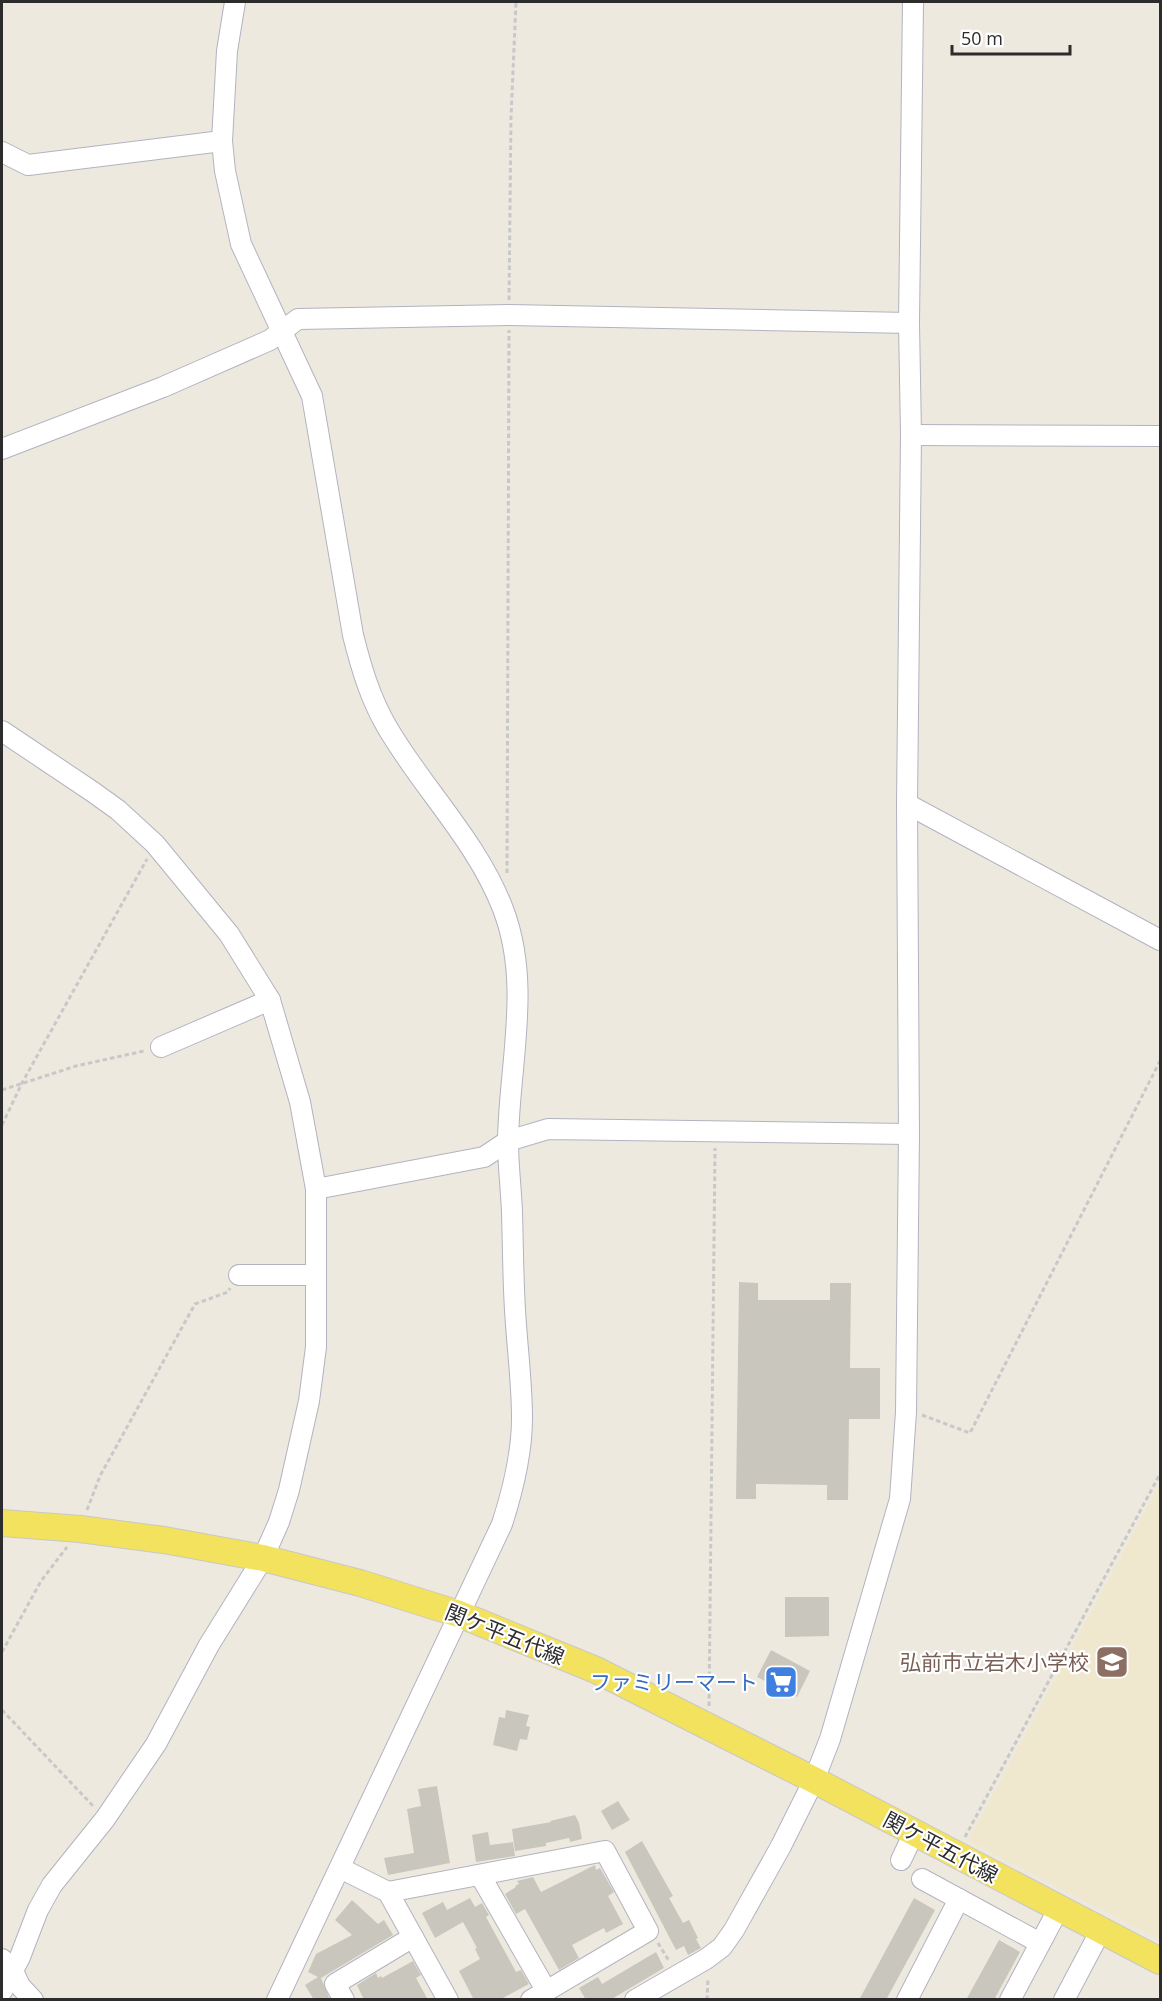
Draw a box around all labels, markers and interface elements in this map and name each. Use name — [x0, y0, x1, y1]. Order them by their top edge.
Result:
scale bar — [952, 18, 1070, 56]
text: 50 m — [961, 26, 1003, 50]
street label: 関ケ平五代線 — [441, 1597, 569, 1671]
school or university icon: 弘前市立岩木小学校 — [1094, 1644, 1130, 1680]
place label: 弘前市立岩木小学校 — [900, 1648, 1089, 1676]
supermarket icon: ファミリーマート — [763, 1664, 799, 1700]
place label: ファミリーマート — [590, 1668, 758, 1696]
street label: 関ケ平五代線 — [879, 1805, 1003, 1889]

